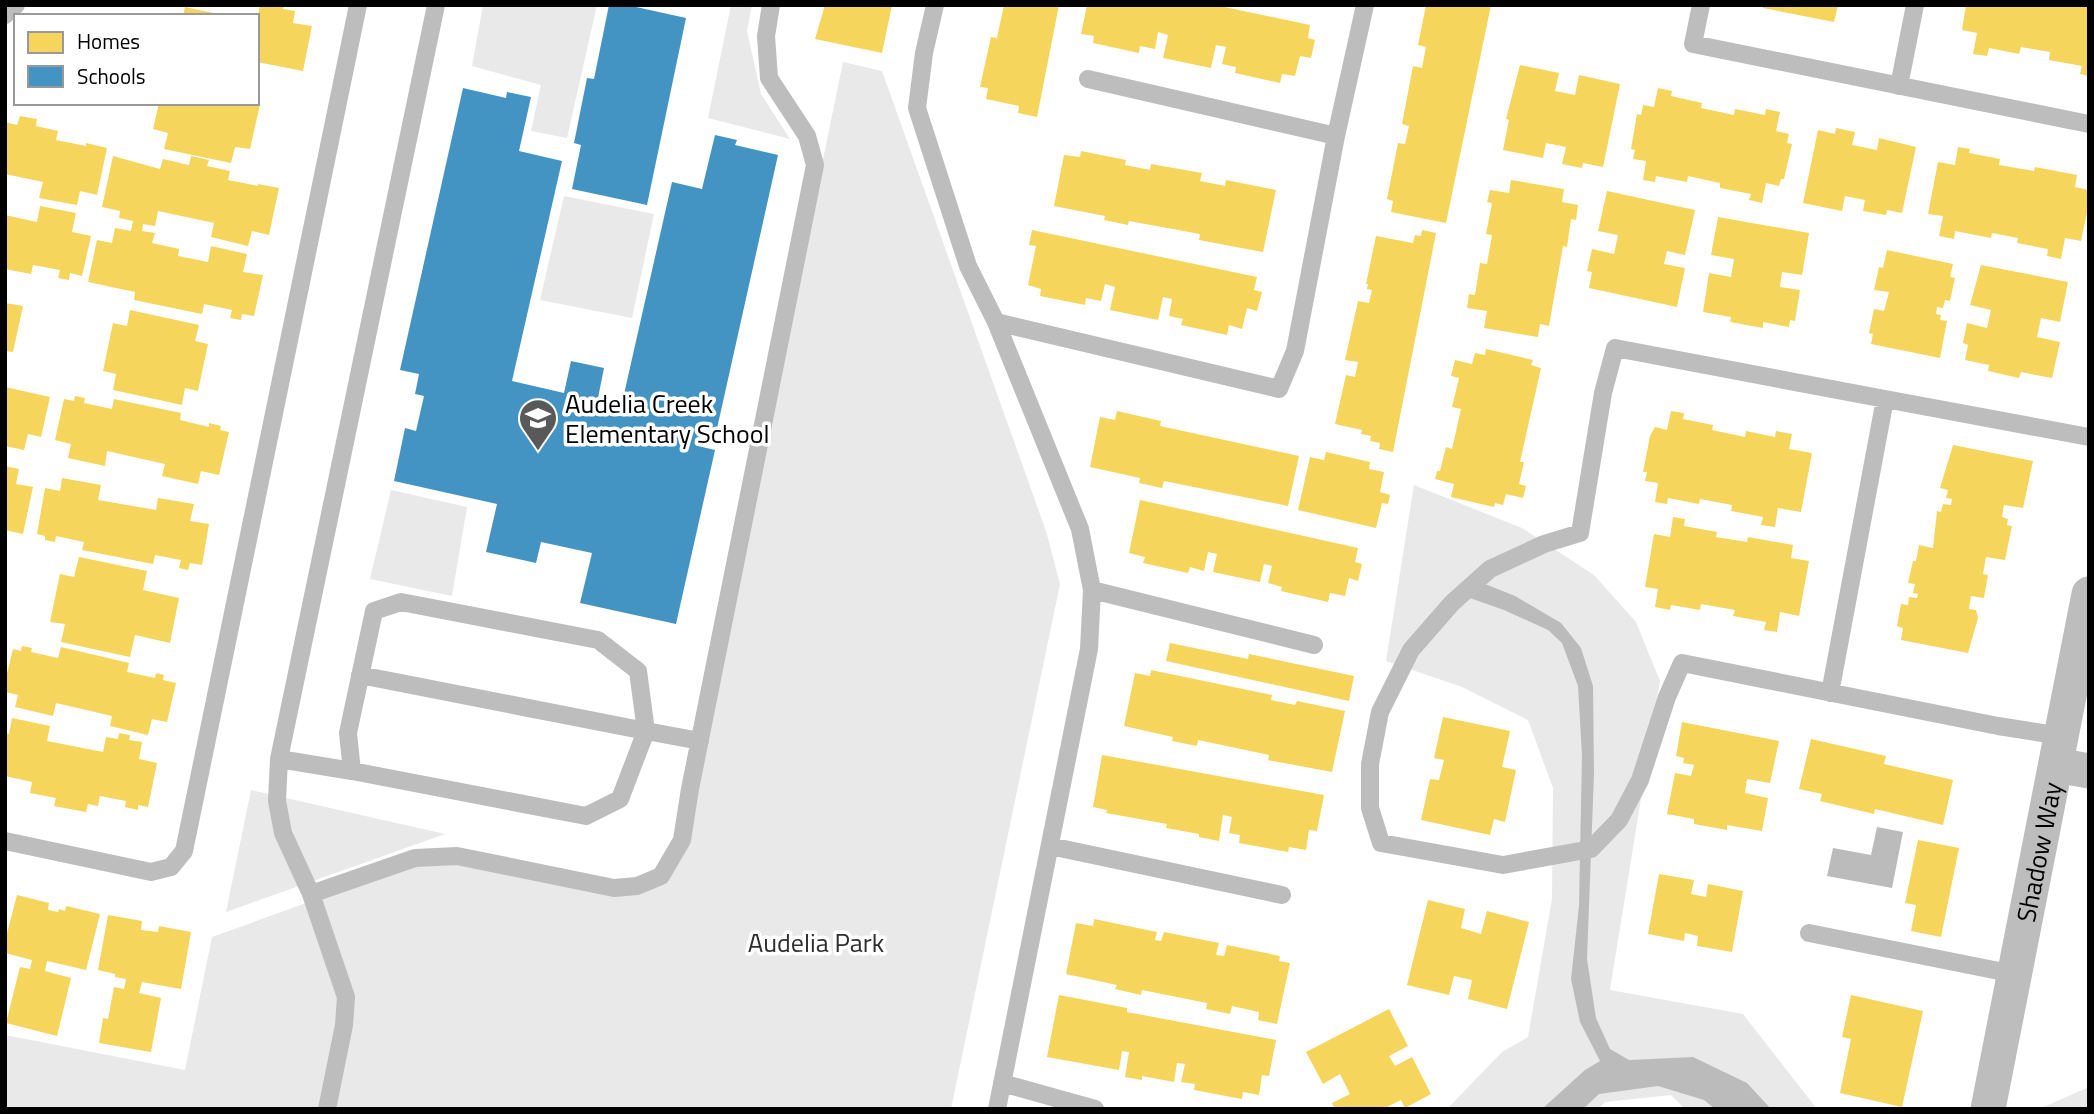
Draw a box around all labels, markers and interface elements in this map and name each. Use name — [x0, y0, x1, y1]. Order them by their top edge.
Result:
legend — [14, 14, 259, 105]
text: Homes — [77, 25, 140, 57]
text: Schools — [77, 60, 146, 92]
place label: Audelia Creek Elementary School — [565, 384, 770, 453]
school or university icon: Audelia Creek Elementary School — [517, 397, 559, 452]
street label: Shadow Way — [2006, 778, 2071, 925]
park label: Audelia Park — [748, 923, 884, 962]

